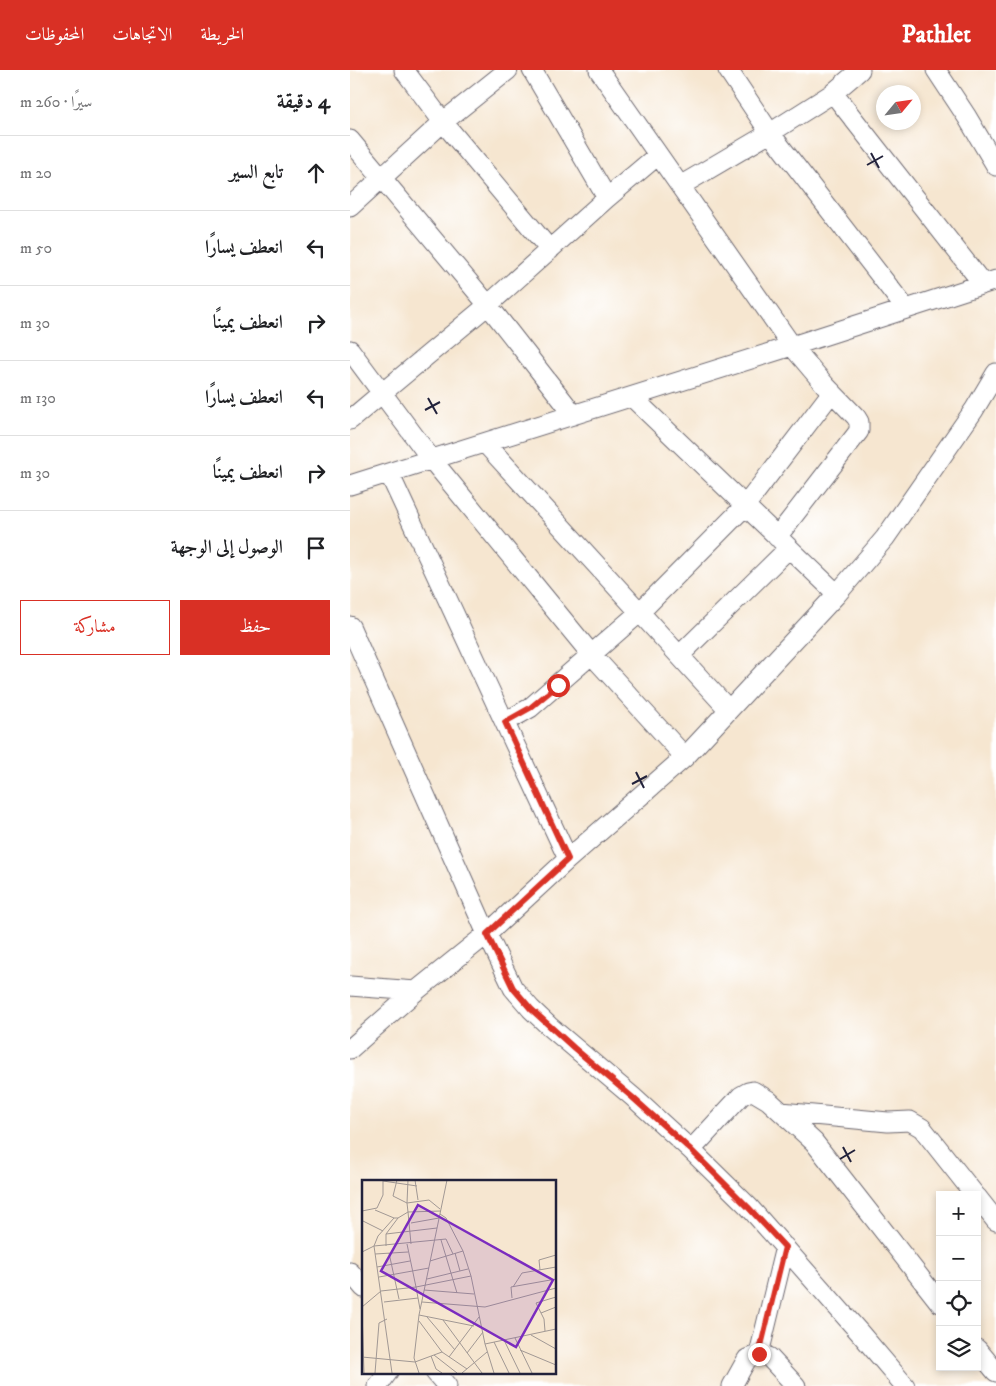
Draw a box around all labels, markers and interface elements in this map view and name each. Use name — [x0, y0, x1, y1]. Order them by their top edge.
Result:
text: Pathlet — [902, 20, 971, 50]
text: المحفوظات — [25, 24, 84, 46]
text: الاتجاهات — [112, 24, 172, 46]
text: الخريطة — [200, 24, 244, 46]
north arrow — [876, 85, 921, 130]
text: 4 دقيقة — [277, 89, 330, 115]
text: سيرًا · 260 m — [20, 92, 92, 112]
icon: ahead — [302, 159, 330, 187]
text: تابع السير — [229, 161, 283, 184]
text: 20 m — [20, 163, 52, 183]
icon: left — [302, 234, 330, 262]
text: انعطف يسارًا — [205, 236, 283, 259]
text: 50 m — [20, 238, 52, 258]
icon: right — [302, 309, 330, 337]
text: انعطف يمينًا — [213, 311, 283, 334]
text: 30 m — [20, 313, 50, 333]
icon: left — [302, 384, 330, 412]
text: انعطف يسارًا — [205, 386, 283, 409]
text: 130 m — [20, 388, 56, 408]
icon: right — [302, 459, 330, 487]
text: انعطف يمينًا — [213, 461, 283, 484]
text: 30 m — [20, 463, 50, 483]
icon: arrive — [302, 534, 330, 562]
text: الوصول إلى الوجهة — [171, 536, 283, 559]
button: مشاركة — [20, 600, 170, 655]
button: حفظ — [180, 600, 330, 655]
route start — [547, 674, 570, 697]
inset map — [362, 1180, 556, 1374]
map controls — [936, 1191, 981, 1371]
button: + — [936, 1191, 981, 1236]
button: − — [936, 1236, 981, 1281]
button: locate — [936, 1281, 981, 1326]
button: layers — [936, 1326, 981, 1371]
route end — [748, 1343, 771, 1366]

